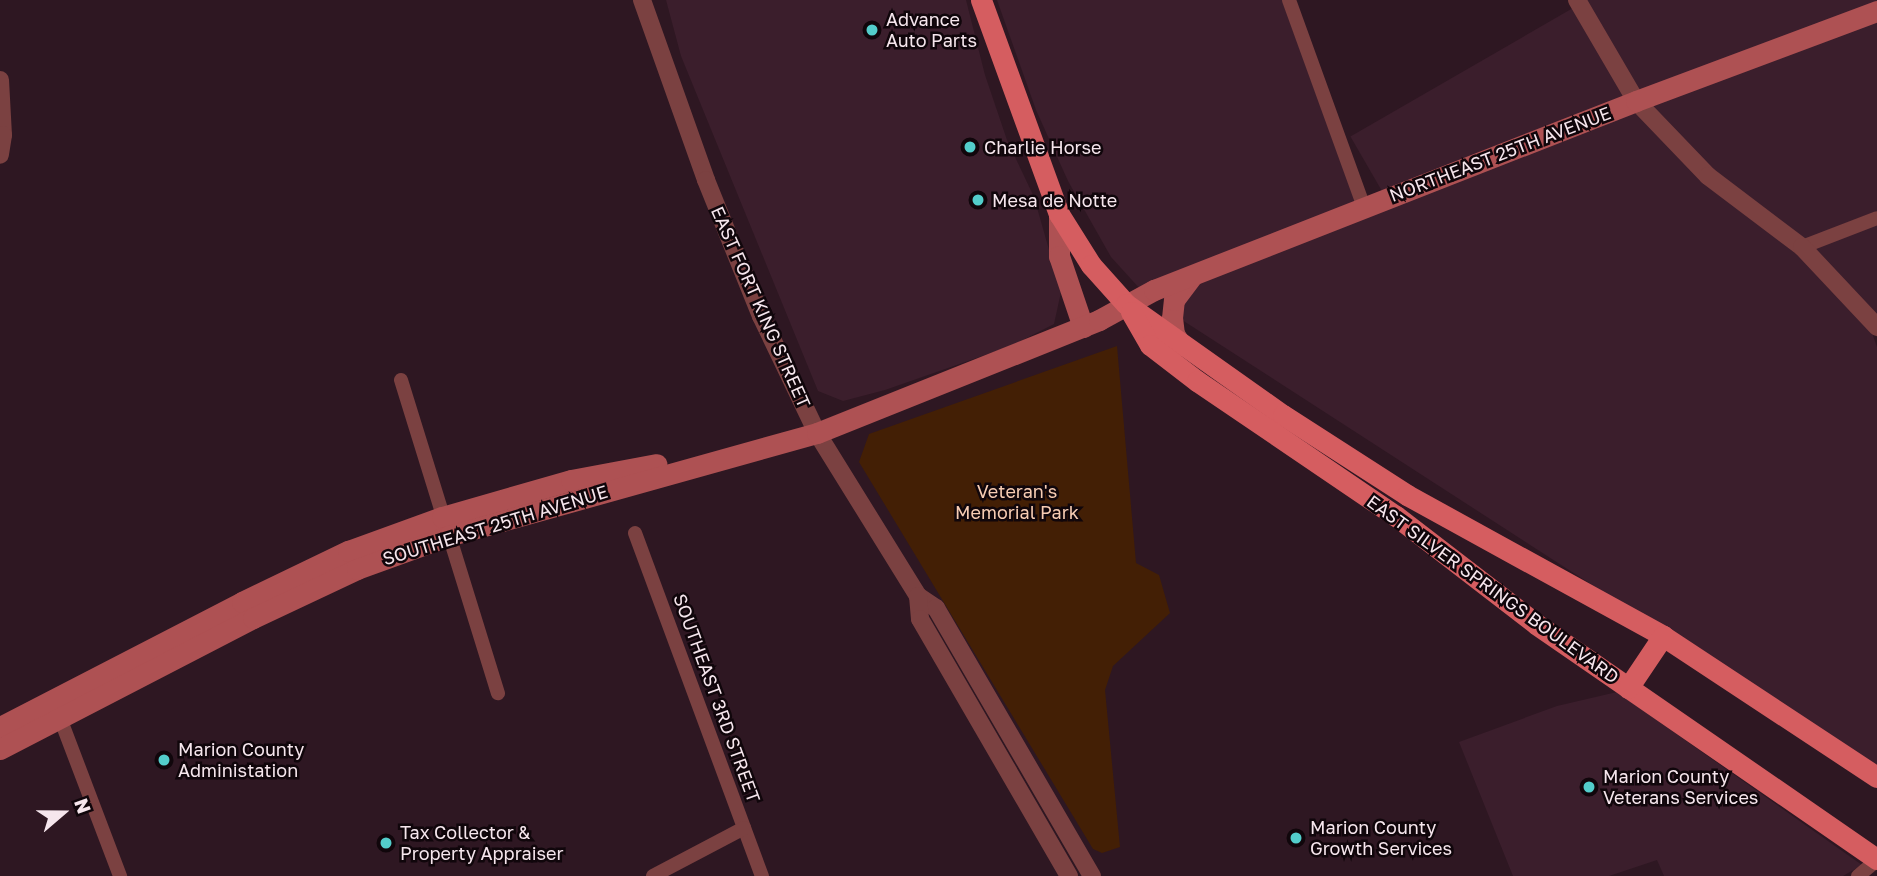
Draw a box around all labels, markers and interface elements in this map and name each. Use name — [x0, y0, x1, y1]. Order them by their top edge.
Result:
place label: Advance Auto Parts — [886, 9, 977, 52]
marker: Advance Auto Parts — [864, 22, 880, 38]
street label: NORTHEAST 25TH AVENUE — [1386, 102, 1614, 206]
place label: Charlie Horse — [984, 136, 1102, 158]
marker: Charlie Horse — [962, 139, 978, 155]
place label: Mesa de Notte — [992, 189, 1117, 211]
marker: Mesa de Notte — [970, 192, 986, 208]
street label: EAST FORT KING STREET — [707, 203, 815, 411]
street label: SOUTHEAST 25TH AVENUE — [380, 480, 610, 570]
park label: Veteran's Memorial Park — [955, 481, 1079, 524]
street label: EAST SILVER SPRINGS BOULEVARD — [1363, 490, 1623, 688]
street label: SOUTHEAST 3RD STREET — [669, 591, 765, 805]
place label: Marion County Administation — [178, 739, 304, 782]
marker: Marion County Administation — [156, 752, 172, 768]
place label: Marion County Veterans Services — [1603, 766, 1758, 808]
north arrow — [28, 778, 98, 848]
marker: Marion County Veterans Services — [1581, 779, 1597, 795]
text: N — [70, 795, 96, 816]
place label: Marion County Growth Services — [1310, 817, 1452, 860]
place label: Tax Collector & Property Appraiser — [400, 822, 563, 864]
marker: Marion County Growth Services — [1288, 830, 1304, 846]
marker: Tax Collector & Property Appraiser — [378, 835, 394, 851]

